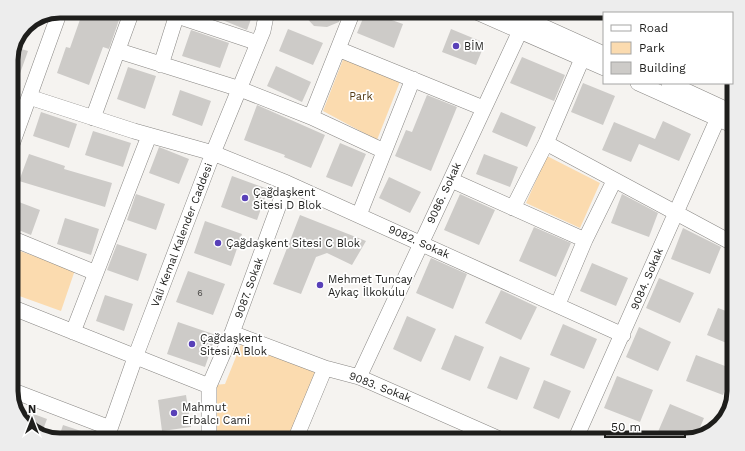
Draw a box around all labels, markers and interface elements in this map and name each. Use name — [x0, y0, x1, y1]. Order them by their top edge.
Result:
legend — [603, 12, 733, 84]
text: Road — [639, 21, 668, 35]
place label: BİM — [464, 39, 484, 53]
marker: BİM — [451, 41, 461, 51]
text: Park — [639, 41, 665, 55]
text: Building — [639, 61, 686, 75]
park label: Park — [349, 90, 373, 103]
street label: 9086. Sokak — [424, 160, 464, 226]
street label: Vali Kemal Kalender Caddesi — [149, 161, 215, 309]
place label: Çağdaşkent Sitesi D Blok — [253, 186, 321, 212]
marker: Çağdaşkent Sitesi D Blok — [240, 193, 250, 203]
street label: 9082. Sokak — [386, 223, 452, 261]
place label: Çağdaşkent Sitesi C Blok — [226, 237, 360, 250]
marker: Çağdaşkent Sitesi C Blok — [213, 238, 223, 248]
street label: 9084. Sokak — [628, 246, 666, 312]
street label: 9087. Sokak — [232, 256, 266, 320]
place label: Mehmet Tuncay Aykaç İlkokulu — [328, 273, 413, 299]
marker: Mehmet Tuncay Aykaç İlkokulu — [315, 280, 325, 290]
house number: 6 — [197, 288, 203, 298]
place label: Çağdaşkent Sitesi A Blok — [200, 332, 267, 358]
marker: Çağdaşkent Sitesi A Blok — [187, 339, 197, 349]
street label: 9083. Sokak — [347, 369, 413, 405]
north arrow — [12, 399, 52, 439]
place label: Mahmut Erbalcı Cami — [182, 401, 250, 427]
text: N — [28, 403, 36, 416]
marker: Mahmut Erbalcı Cami — [169, 408, 179, 418]
scale bar — [605, 413, 685, 439]
text: 50 m — [611, 420, 641, 434]

